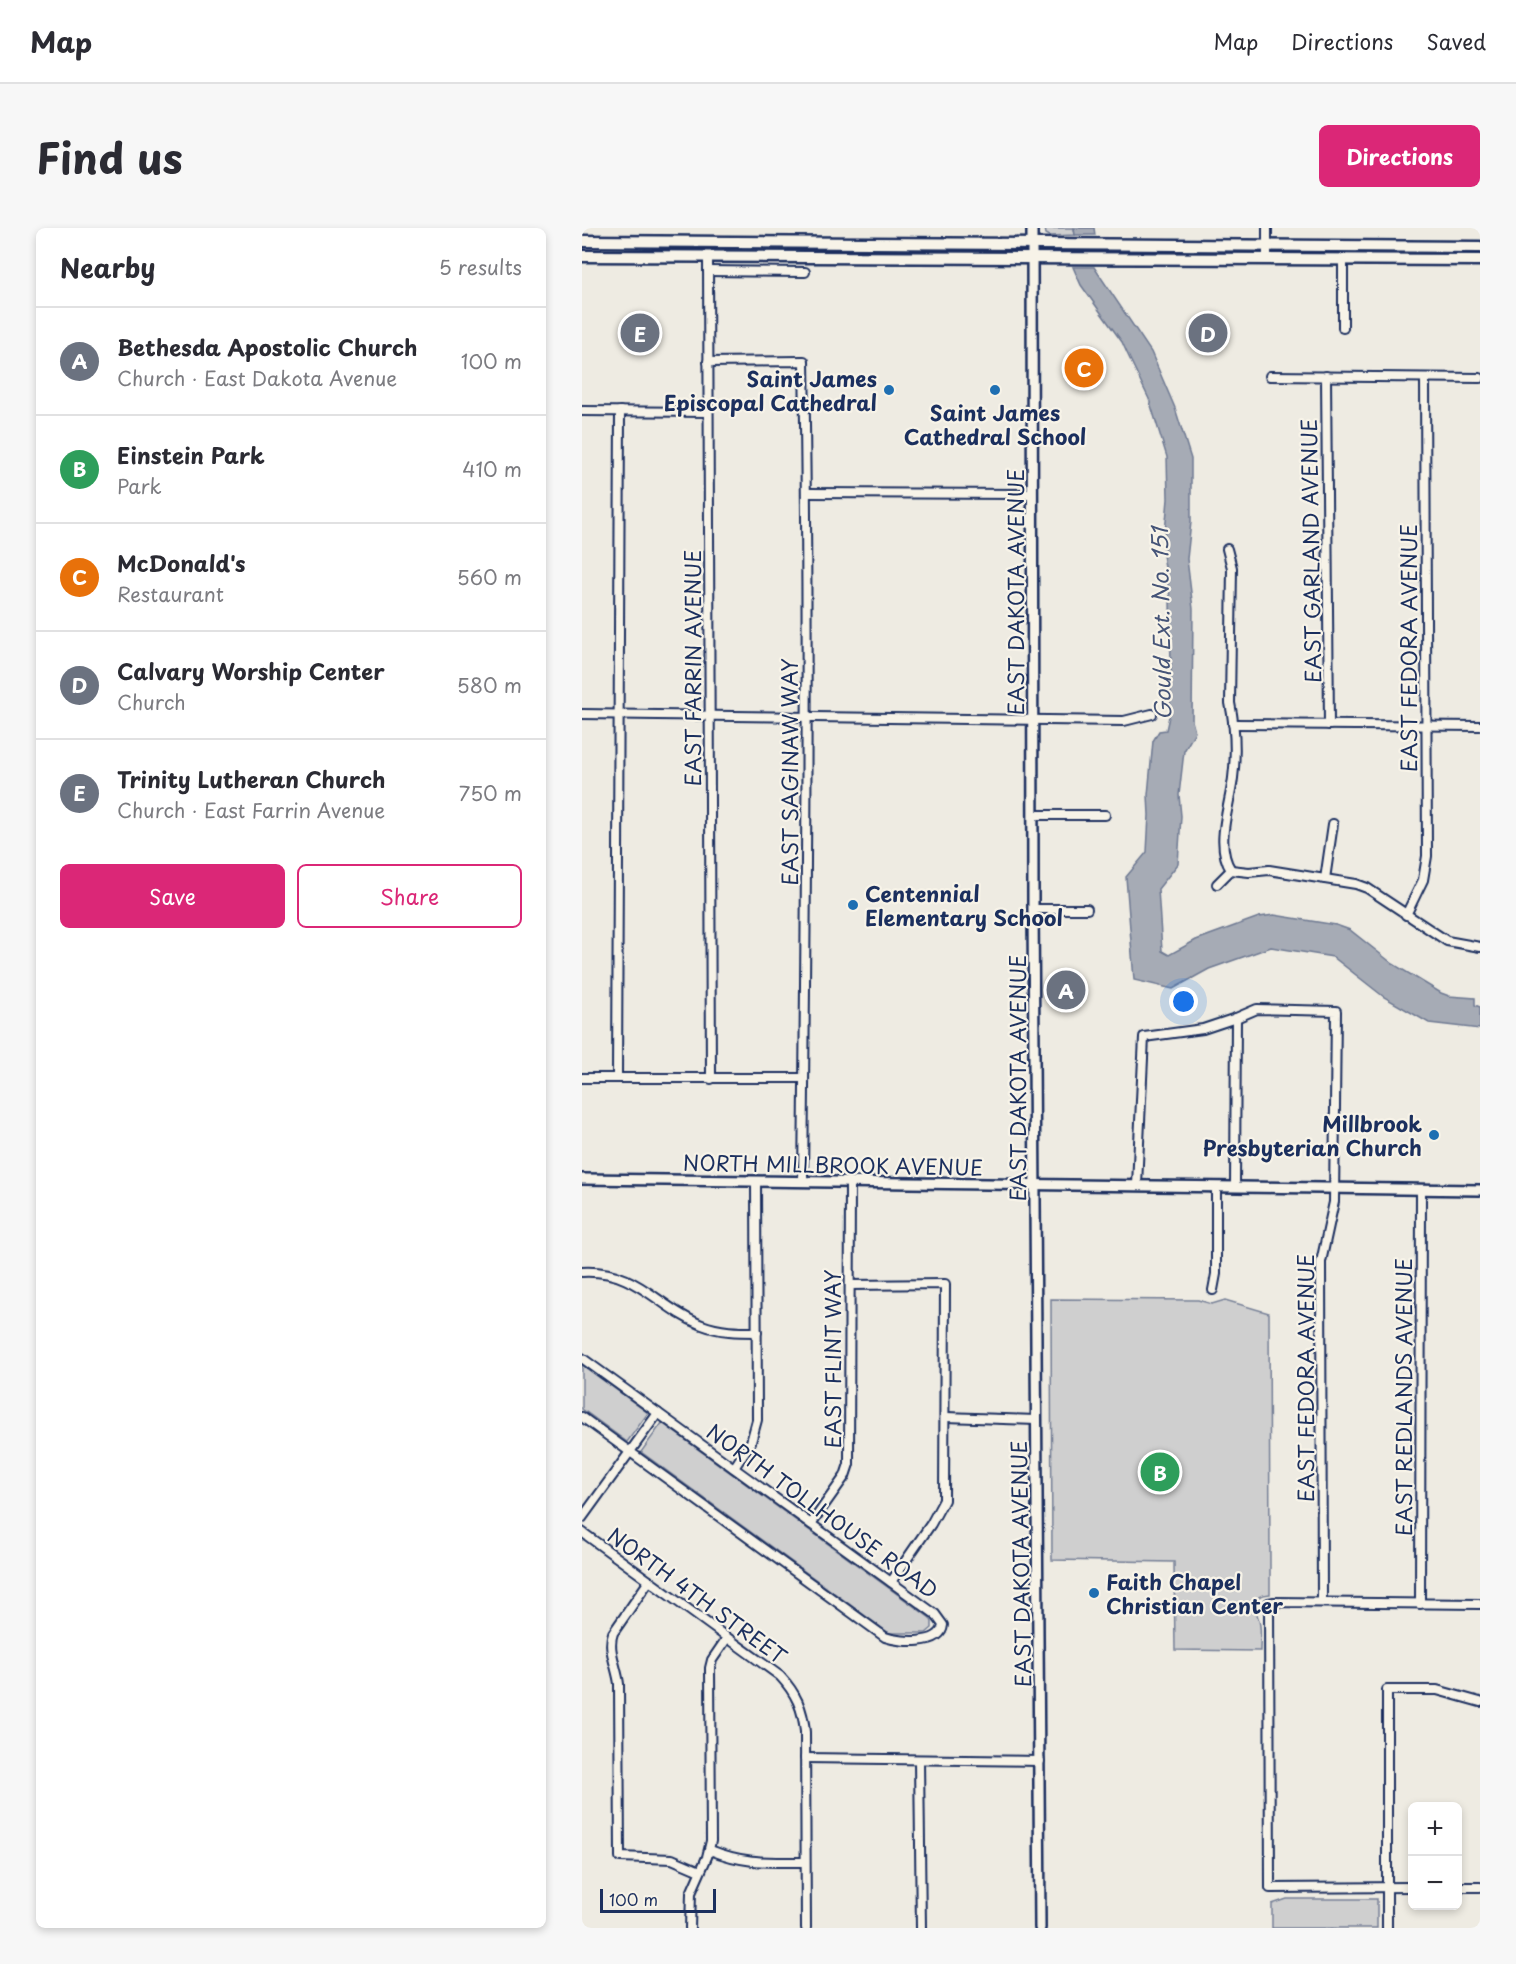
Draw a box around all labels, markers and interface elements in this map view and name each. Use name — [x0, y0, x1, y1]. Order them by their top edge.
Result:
text: Map — [30, 20, 92, 63]
text: Map — [1213, 25, 1258, 57]
text: Directions — [1291, 25, 1393, 57]
text: Saved — [1426, 25, 1486, 57]
text: Find us — [36, 125, 183, 188]
button: Directions — [1319, 125, 1480, 187]
text: Nearby — [60, 248, 155, 287]
text: 5 results — [439, 252, 522, 282]
pin: E — [620, 310, 660, 356]
pin: D — [1188, 310, 1228, 356]
text: Bethesda Apostolic Church — [117, 330, 417, 363]
text: A — [72, 346, 87, 376]
text: 100 m — [461, 346, 522, 376]
pin: C — [1064, 346, 1104, 390]
place label: Saint James Episcopal Cathedral — [664, 362, 877, 418]
text: Church · East Dakota Avenue — [117, 363, 397, 393]
marker: Saint James Episcopal Cathedral — [882, 383, 896, 397]
marker: Saint James Cathedral School — [988, 383, 1002, 397]
place label: Saint James Cathedral School — [904, 396, 1086, 452]
street label: EAST GARLAND AVENUE — [1292, 418, 1328, 684]
text: Einstein Park — [117, 438, 265, 471]
text: B — [73, 454, 86, 484]
text: 410 m — [462, 454, 522, 484]
street label: EAST DAKOTA AVENUE — [999, 469, 1031, 715]
text: Park — [117, 471, 162, 501]
water label: Gould Ext. No. 151 — [1142, 524, 1178, 720]
street label: EAST FEDORA AVENUE — [1392, 524, 1424, 772]
text: McDonald's — [117, 546, 246, 579]
street label: EAST FARRIN AVENUE — [676, 550, 708, 786]
text: C — [72, 562, 87, 592]
text: 560 m — [457, 562, 522, 592]
text: Restaurant — [117, 579, 224, 609]
text: Calvary Worship Center — [117, 654, 385, 687]
street label: EAST SAGINAW WAY — [773, 658, 805, 886]
text: D — [72, 670, 87, 700]
text: 580 m — [457, 670, 522, 700]
text: Church — [117, 687, 186, 717]
text: Trinity Lutheran Church — [117, 762, 385, 795]
text: E — [73, 778, 86, 808]
text: 750 m — [459, 778, 522, 808]
text: Church · East Farrin Avenue — [117, 795, 385, 825]
button: Save — [60, 864, 285, 928]
button: Share — [297, 864, 522, 928]
place label: Centennial Elementary School — [865, 877, 1063, 933]
marker: Centennial Elementary School — [846, 898, 860, 912]
street label: EAST DAKOTA AVENUE — [1001, 955, 1033, 1201]
pin: A — [1046, 968, 1086, 1012]
your location — [1169, 987, 1198, 1016]
place label: Millbrook Presbyterian Church — [1202, 1107, 1422, 1163]
marker: Millbrook Presbyterian Church — [1427, 1128, 1441, 1142]
street label: NORTH MILLBROOK AVENUE — [683, 1145, 983, 1183]
street label: EAST FEDORA AVENUE — [1289, 1254, 1321, 1502]
street label: EAST REDLANDS AVENUE — [1387, 1258, 1419, 1536]
street label: EAST FLINT WAY — [816, 1269, 848, 1448]
street label: NORTH TOLLHOUSE ROAD — [701, 1415, 945, 1605]
street label: EAST DAKOTA AVENUE — [1002, 1440, 1038, 1688]
pin: B — [1140, 1450, 1180, 1494]
street label: NORTH 4TH STREET — [602, 1519, 795, 1672]
place label: Faith Chapel Christian Center — [1106, 1565, 1283, 1621]
marker: Faith Chapel Christian Center — [1087, 1586, 1101, 1600]
map controls — [1408, 1802, 1462, 1910]
button: + — [1408, 1802, 1462, 1856]
button: − — [1408, 1856, 1462, 1910]
scale bar — [600, 1886, 716, 1914]
text: 100 m — [609, 1887, 658, 1911]

